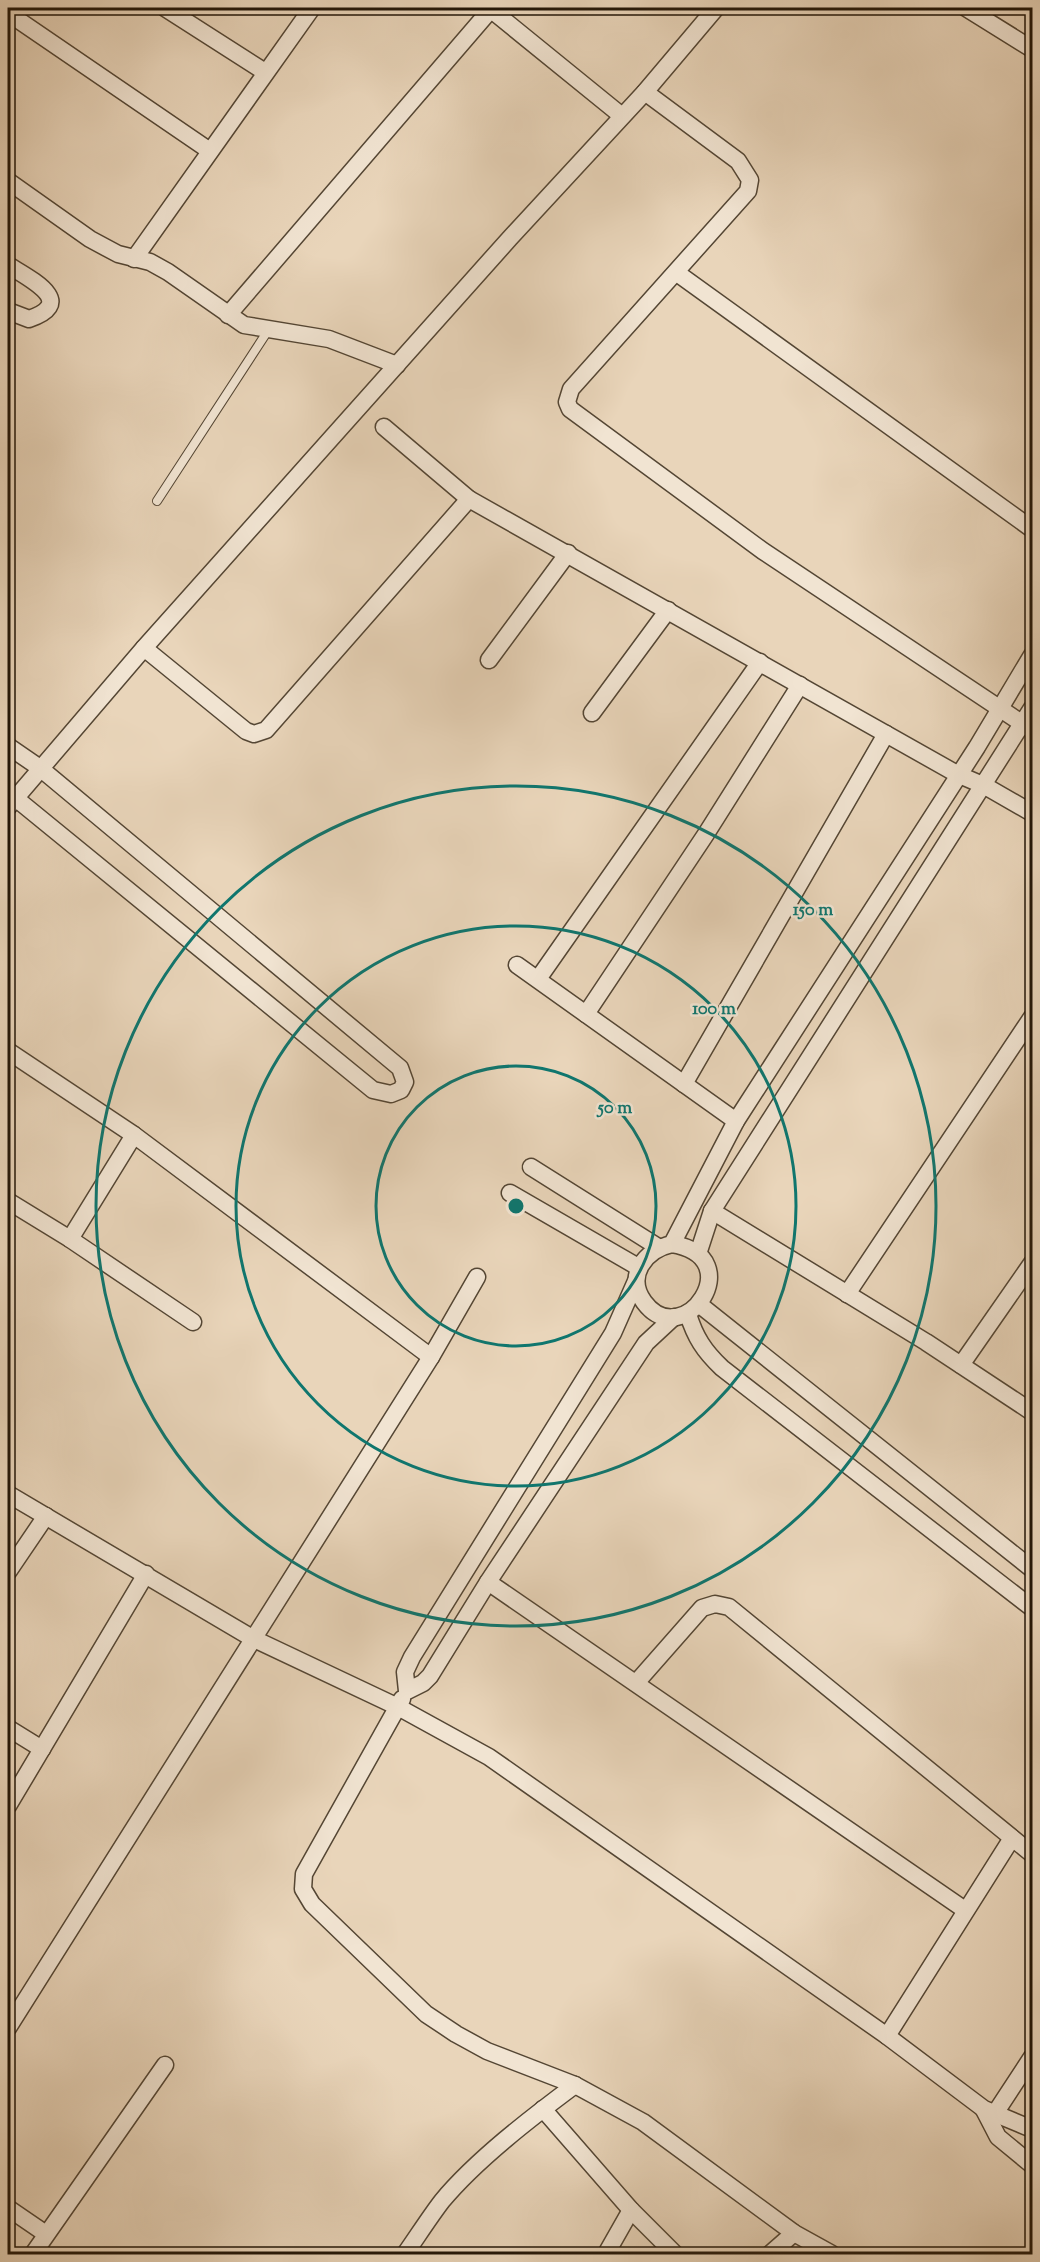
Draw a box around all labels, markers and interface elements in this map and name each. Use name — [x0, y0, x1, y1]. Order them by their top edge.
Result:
text: 150 m — [793, 898, 833, 924]
text: 100 m — [692, 997, 736, 1023]
text: 50 m — [596, 1096, 632, 1122]
centre of rings — [506, 1196, 526, 1216]

